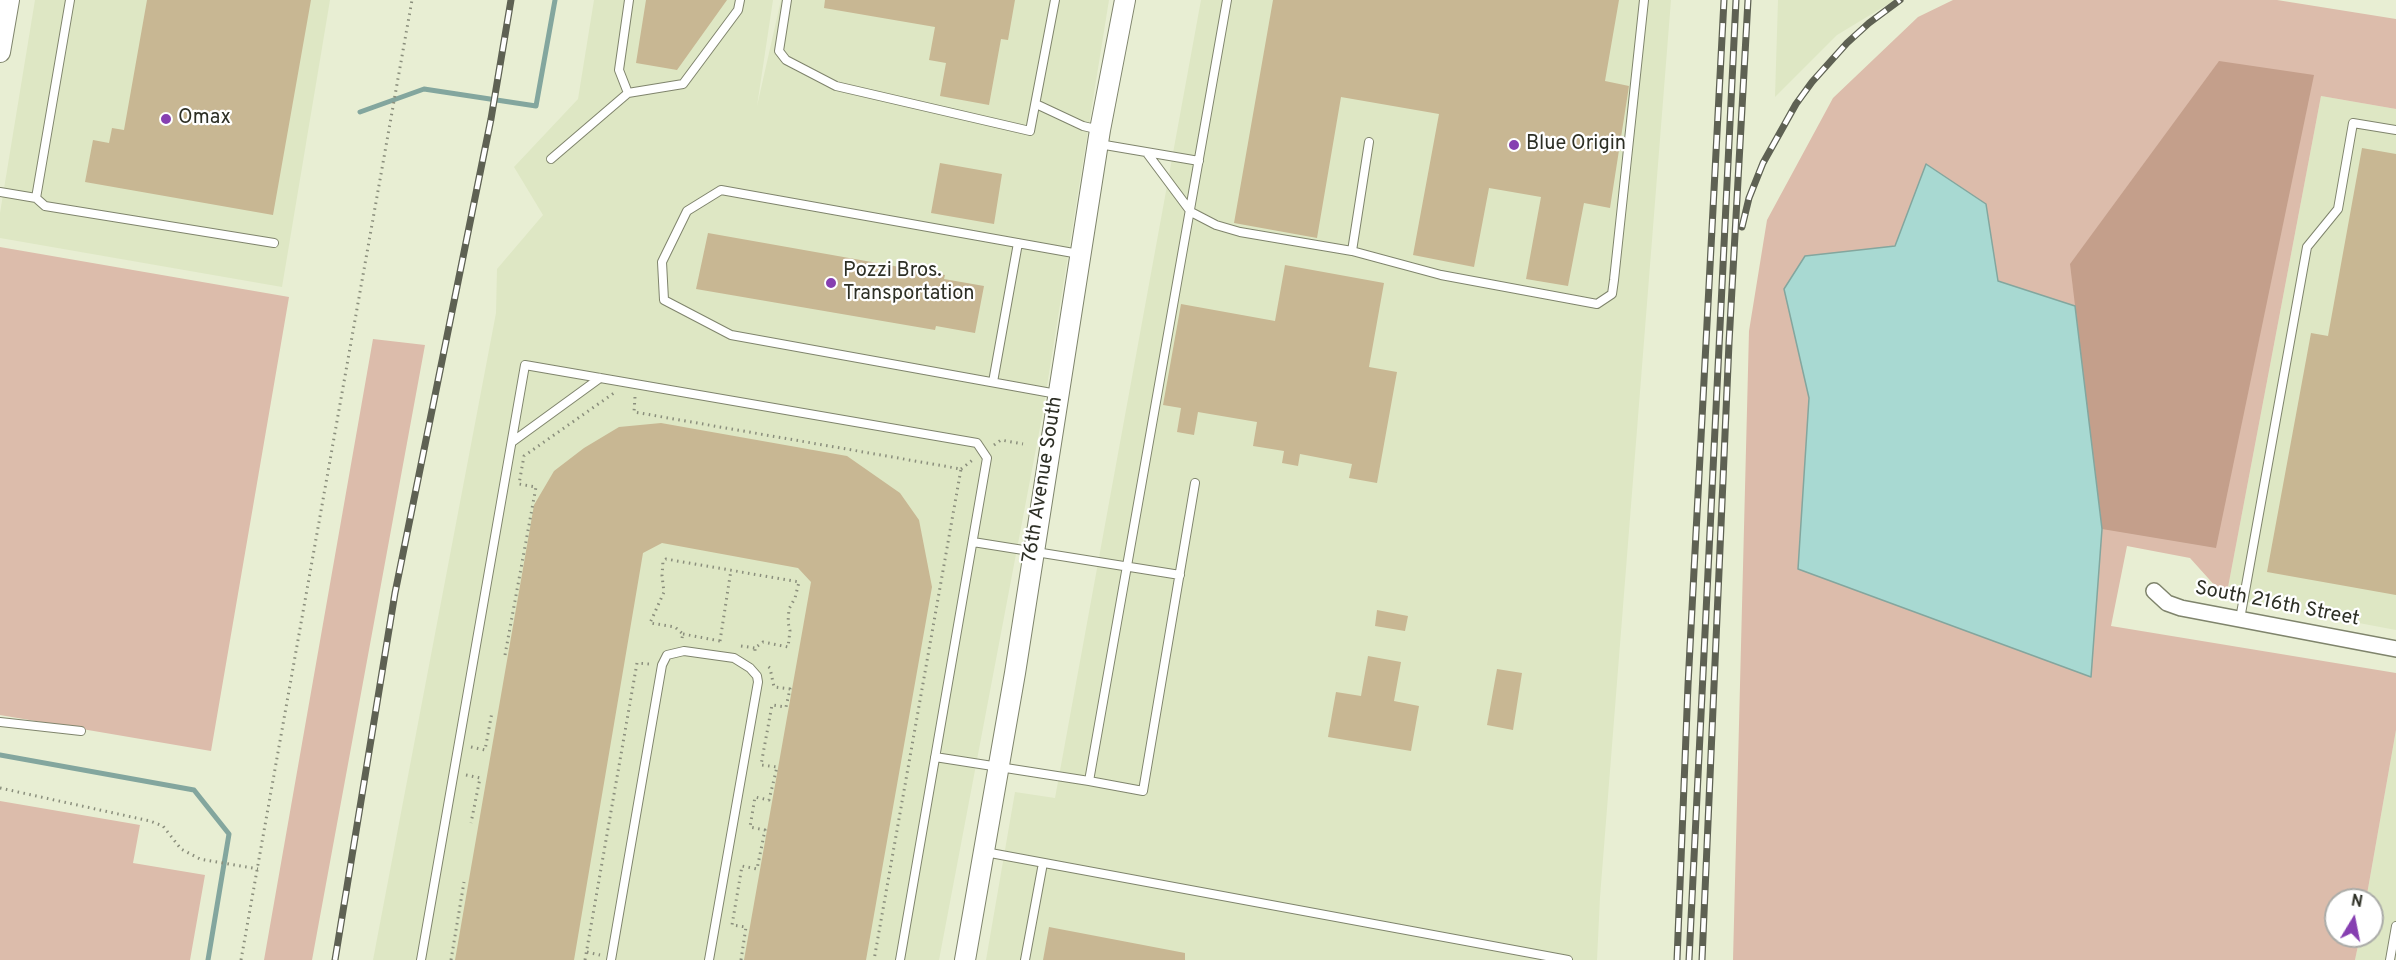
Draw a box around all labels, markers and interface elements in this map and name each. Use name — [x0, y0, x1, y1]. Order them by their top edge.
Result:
place label: Omax — [178, 107, 231, 131]
marker: Omax — [159, 112, 173, 126]
place label: Blue Origin — [1526, 133, 1626, 157]
marker: Blue Origin — [1507, 138, 1521, 152]
place label: Pozzi Bros. Transportation — [843, 260, 975, 307]
marker: Pozzi Bros. Transportation — [824, 276, 838, 290]
street label: 76th Avenue South — [1019, 395, 1069, 565]
street label: South 216th Street — [2193, 577, 2361, 633]
north arrow — [2324, 888, 2384, 948]
text: N — [2349, 891, 2364, 913]

